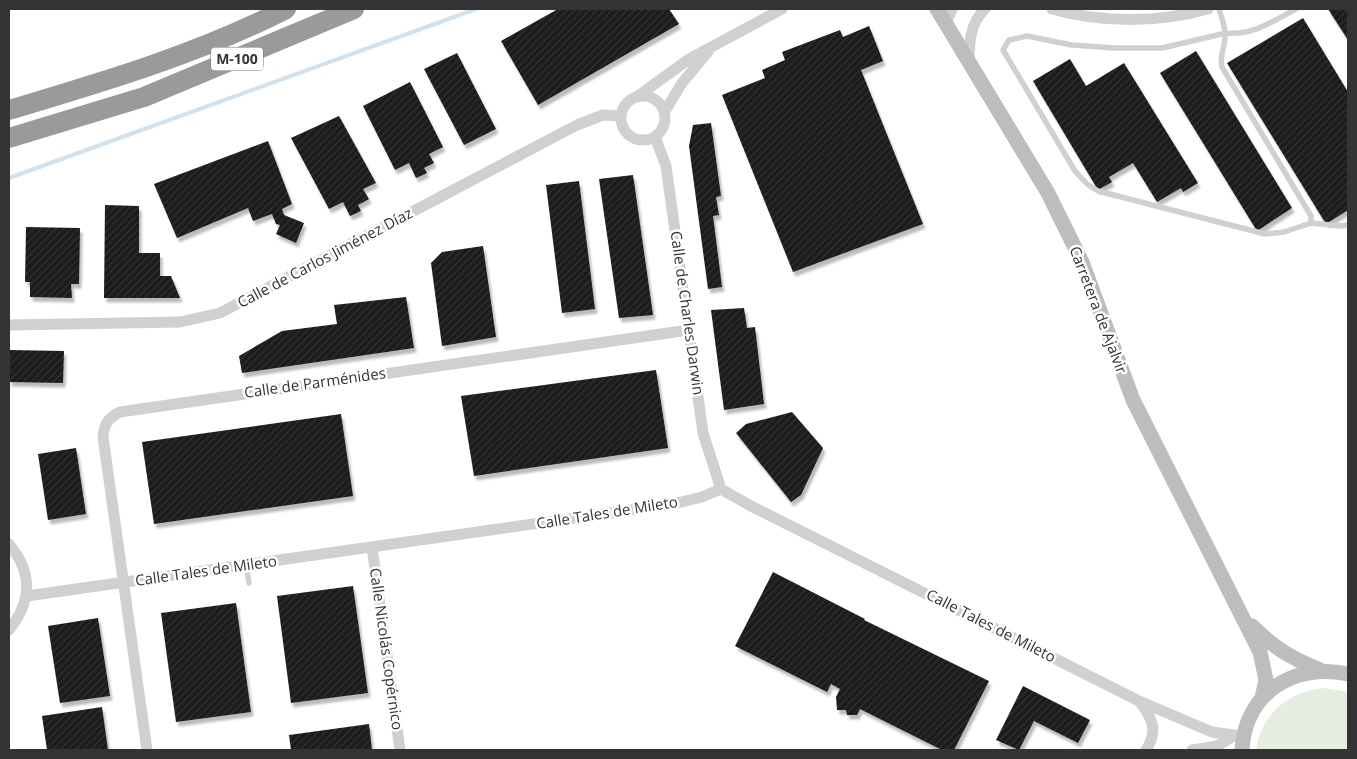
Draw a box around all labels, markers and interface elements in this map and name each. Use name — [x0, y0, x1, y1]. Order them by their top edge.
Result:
road number: M-100 — [211, 48, 263, 70]
street label: Calle de Carlos Jiménez Díaz — [233, 202, 416, 312]
street label: Calle de Charles Darwin — [667, 230, 709, 396]
street label: Carretera de Ajalvir — [1065, 243, 1132, 376]
street label: Calle de Parménides — [243, 362, 387, 402]
street label: Calle Tales de Mileto — [535, 491, 679, 533]
street label: Calle Tales de Mileto — [134, 550, 278, 590]
street label: Calle Nicolás Copérnico — [366, 566, 408, 731]
street label: Calle Tales de Mileto — [923, 584, 1060, 666]

